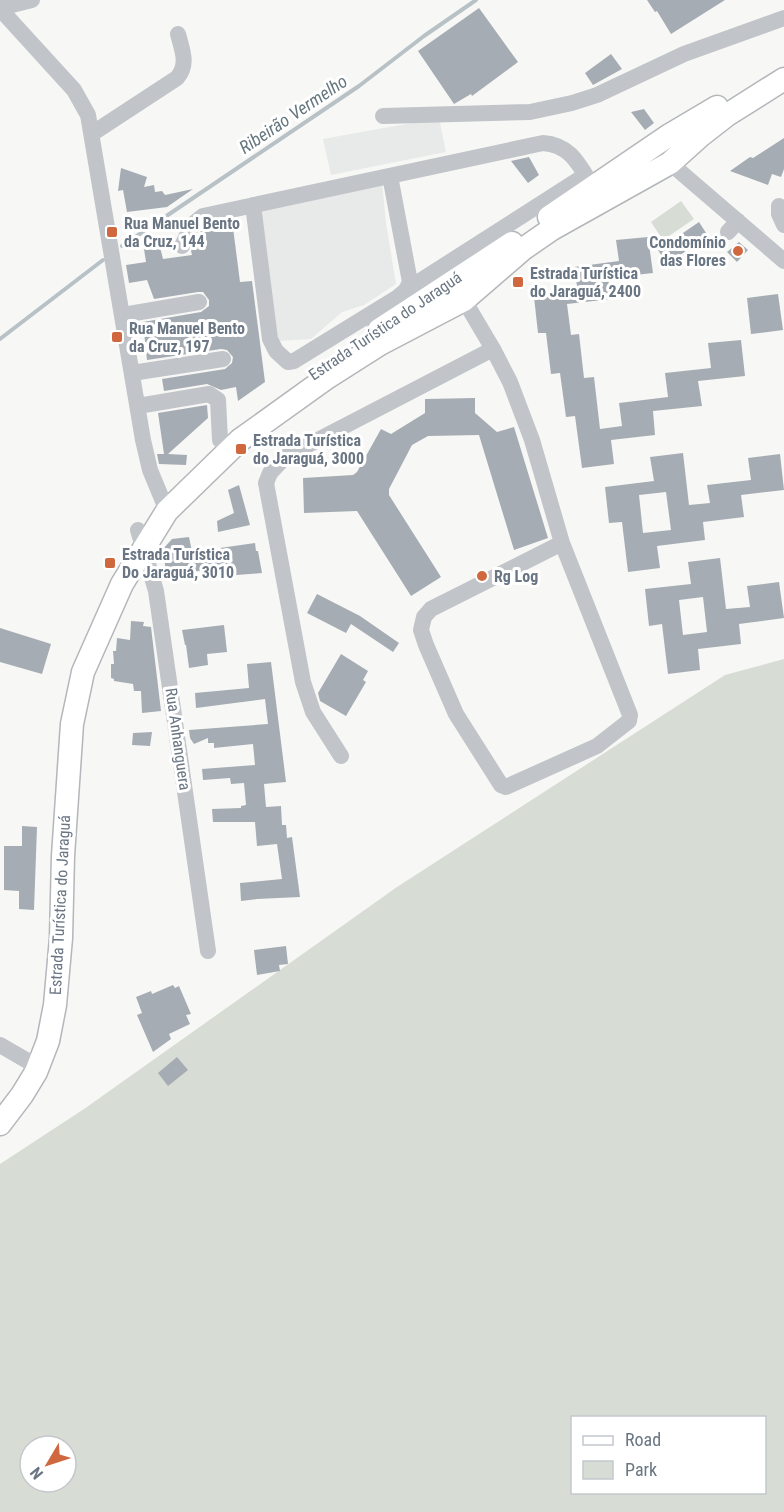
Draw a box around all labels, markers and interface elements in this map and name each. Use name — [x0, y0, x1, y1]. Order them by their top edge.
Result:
water label: Ribeirão Vermelho — [235, 70, 351, 158]
place label: Rua Manuel Bento da Cruz, 144 — [124, 214, 240, 251]
marker: Rua Manuel Bento da Cruz, 144 — [105, 225, 119, 239]
place label: Condomínio das Flores — [649, 233, 726, 270]
marker: Condomínio das Flores — [731, 244, 745, 258]
place label: Estrada Turística do Jaraguá, 2400 — [530, 264, 641, 301]
street label: Estrada Turística do Jaraguá — [305, 268, 465, 384]
marker: Estrada Turística do Jaraguá, 2400 — [511, 275, 525, 289]
place label: Rua Manuel Bento da Cruz, 197 — [129, 319, 245, 356]
marker: Rua Manuel Bento da Cruz, 197 — [110, 330, 124, 344]
place label: Estrada Turística do Jaraguá, 3000 — [253, 431, 364, 468]
marker: Estrada Turística do Jaraguá, 3000 — [234, 442, 248, 456]
place label: Estrada Turística Do Jaraguá, 3010 — [122, 545, 234, 582]
marker: Estrada Turística Do Jaraguá, 3010 — [103, 556, 117, 570]
place label: Rg Log — [494, 567, 538, 586]
marker: Rg Log — [475, 569, 489, 583]
street label: Rua Anhanguera — [161, 687, 195, 791]
street label: Estrada Turística do Jaraguá — [46, 815, 74, 995]
legend — [571, 1416, 766, 1494]
text: Road — [625, 1429, 661, 1450]
north arrow — [18, 1434, 78, 1494]
text: Park — [625, 1459, 657, 1480]
text: N — [26, 1463, 47, 1483]

